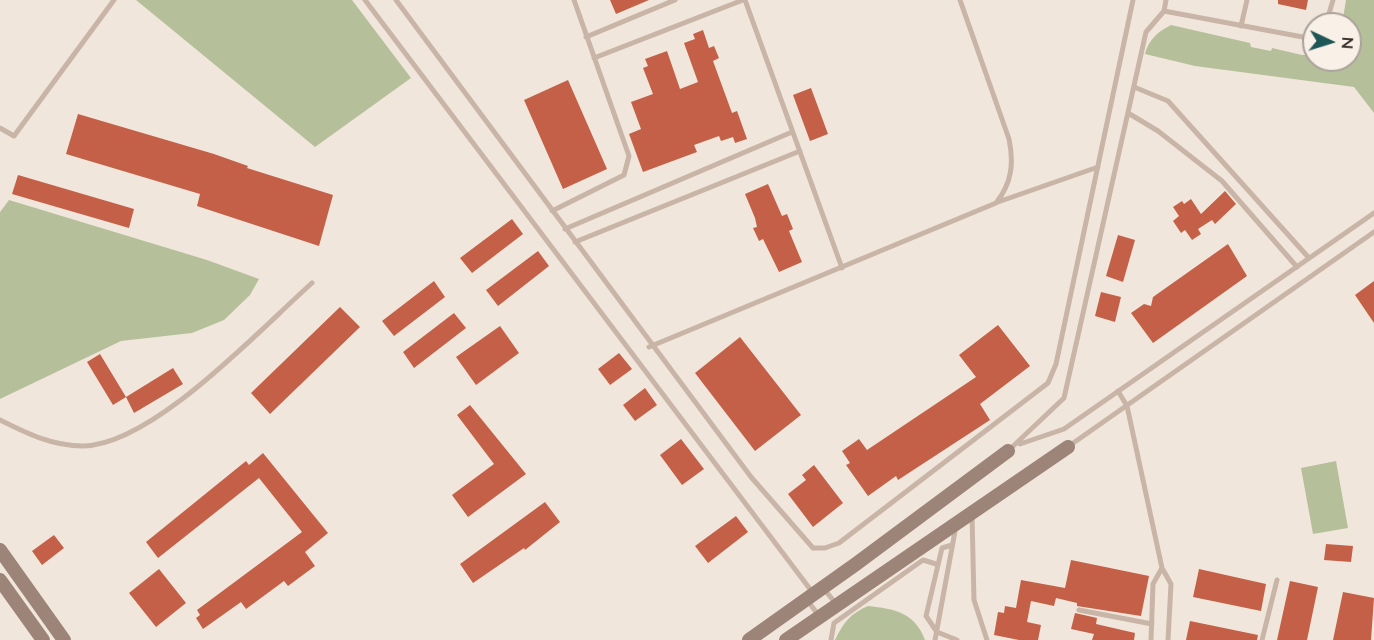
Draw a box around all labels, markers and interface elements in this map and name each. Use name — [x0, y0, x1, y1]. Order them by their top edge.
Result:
north arrow — [1302, 12, 1362, 72]
text: N — [1339, 36, 1358, 50]

